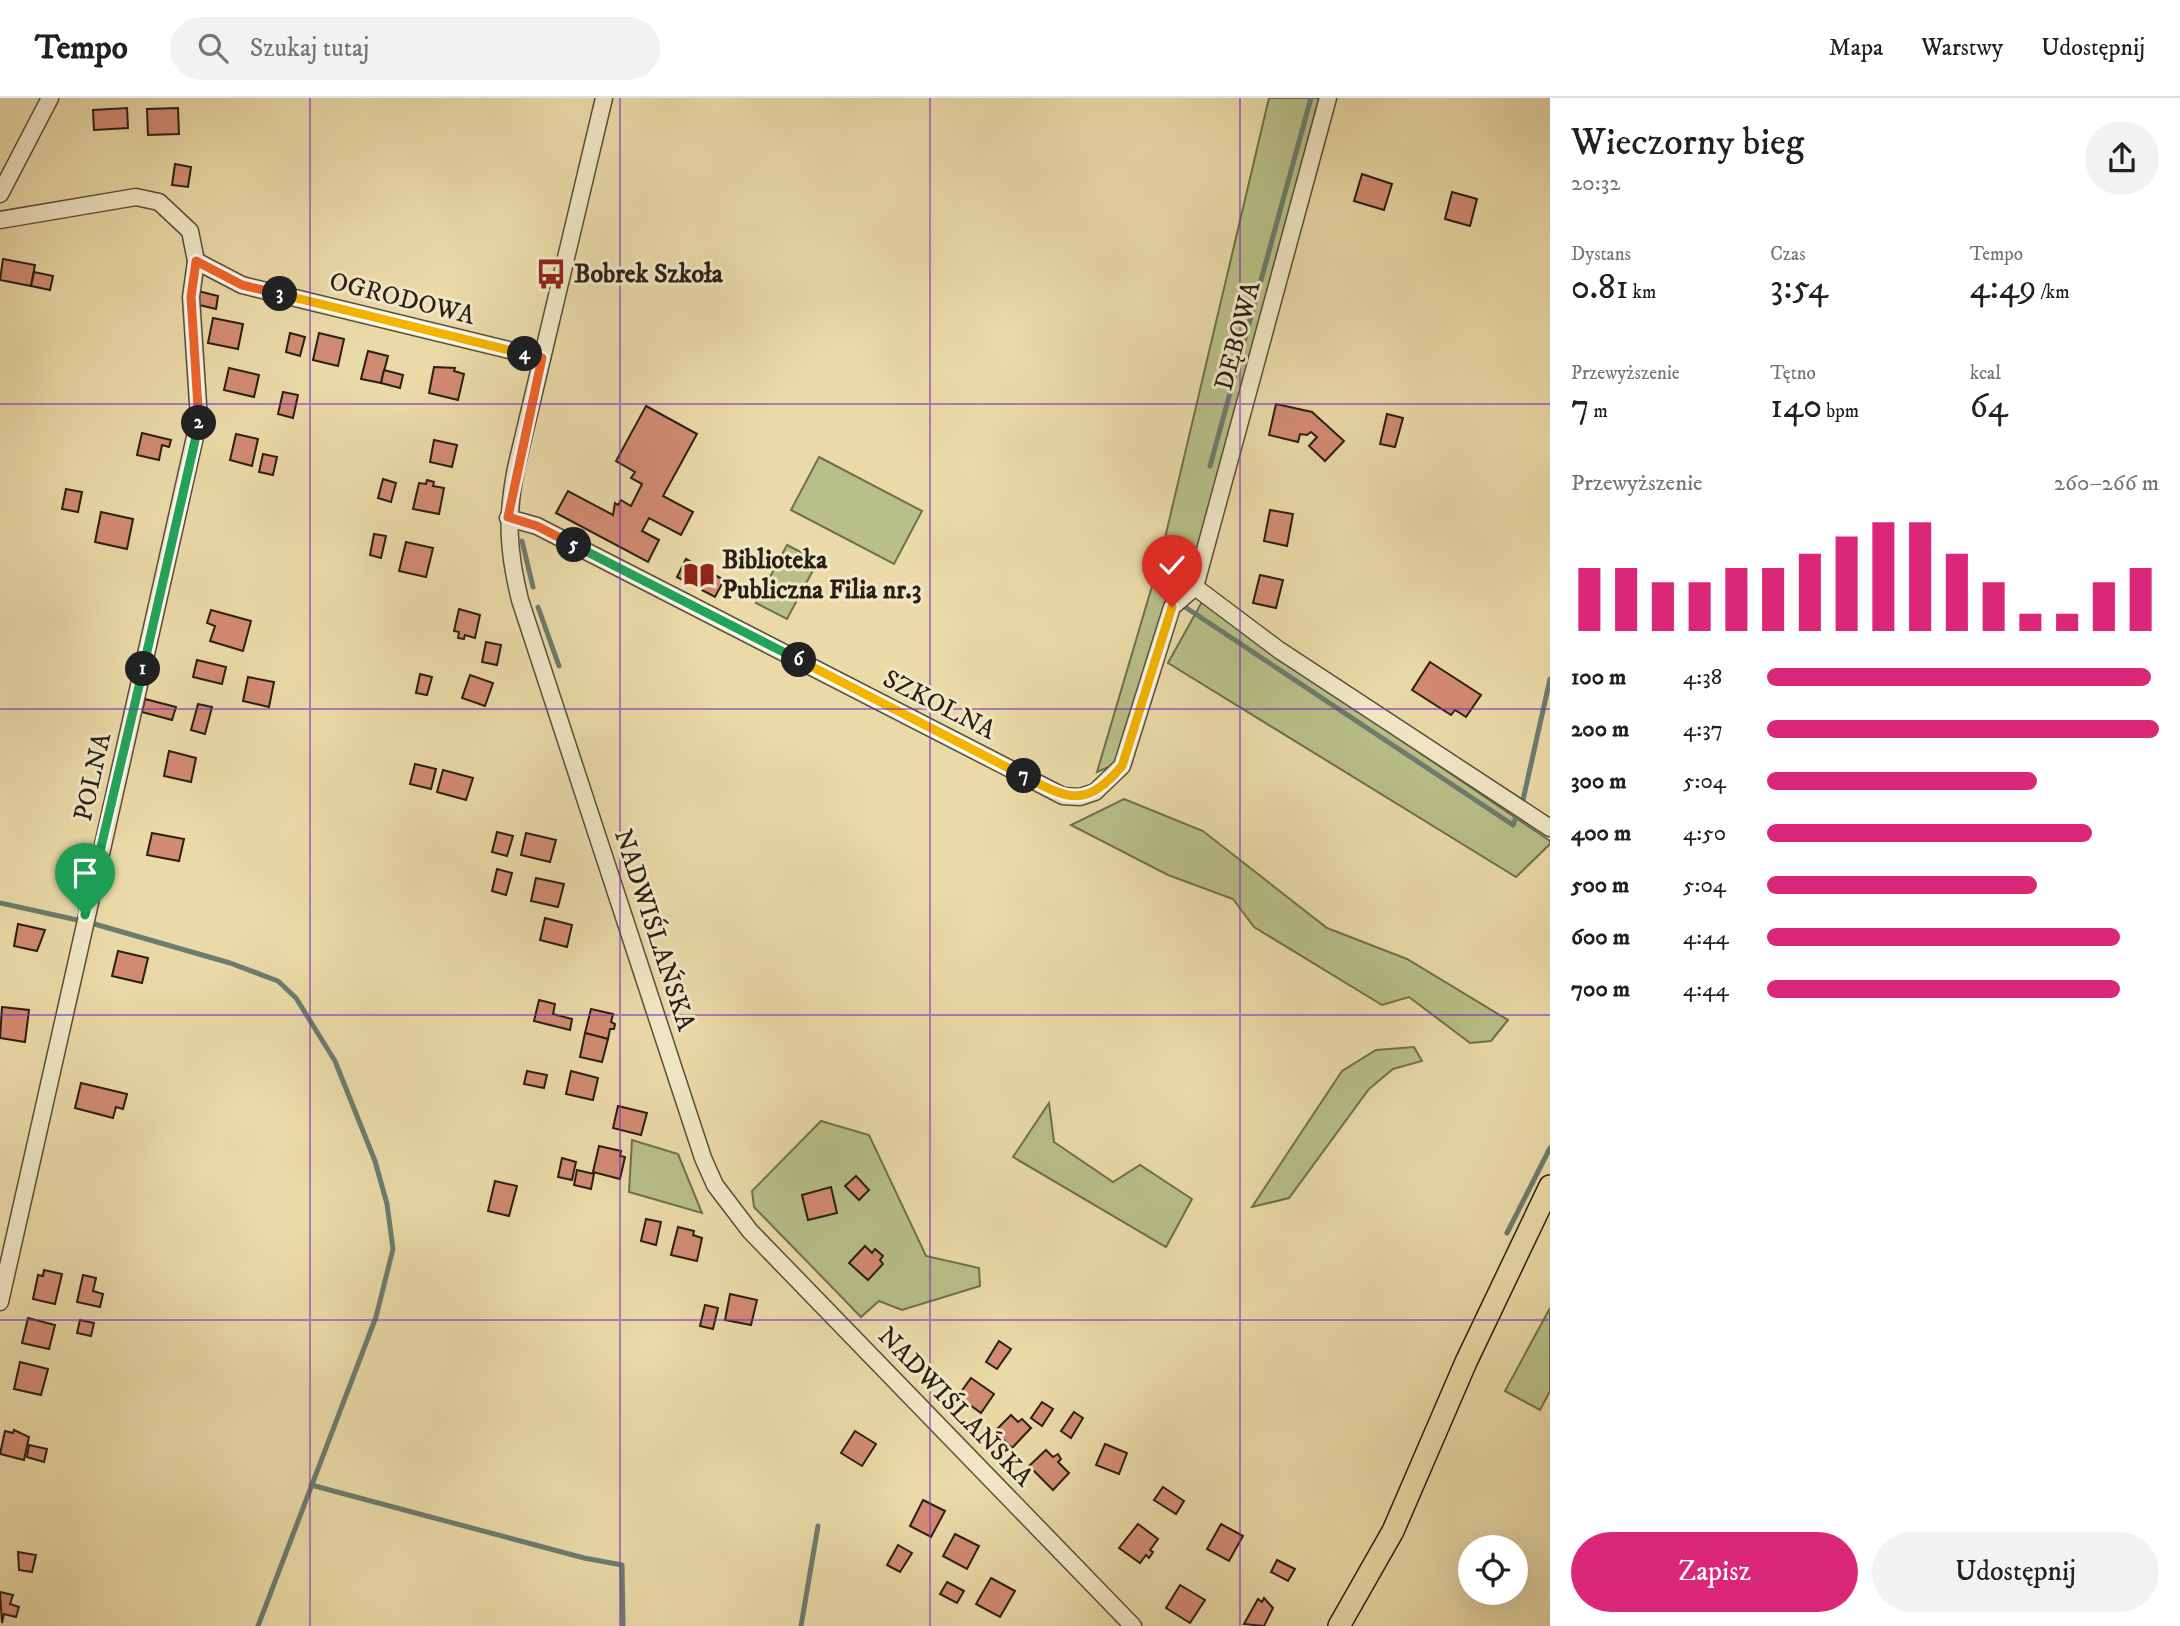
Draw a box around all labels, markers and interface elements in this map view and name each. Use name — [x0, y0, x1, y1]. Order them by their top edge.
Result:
search box — [170, 17, 660, 80]
text: Tempo — [35, 28, 128, 69]
icon: search — [194, 29, 232, 67]
text: Szukaj tutaj — [250, 32, 369, 65]
text: Mapa — [1829, 33, 1883, 63]
text: Warstwy — [1921, 33, 2003, 63]
text: Udostępnij — [2041, 33, 2145, 63]
text: Wieczorny bieg — [1571, 119, 1804, 167]
button: share — [2085, 121, 2159, 195]
text: 20:32 — [1571, 169, 1621, 198]
text: Dystans — [1571, 243, 1631, 266]
text: Czas — [1770, 243, 1805, 266]
text: Tempo — [1970, 243, 2023, 266]
bus stop icon: Bobrek Szkoła — [534, 257, 568, 291]
place label: Bobrek Szkoła — [574, 258, 724, 291]
street label: OGRODOWA — [326, 265, 479, 333]
text: 0.81 — [1571, 266, 1629, 310]
text: 3:54 — [1770, 266, 1828, 310]
text: 4:49 — [1970, 266, 2037, 310]
pin: 3 — [262, 276, 298, 312]
street label: DĘBOWA — [1208, 277, 1268, 394]
text: km — [1629, 281, 1656, 304]
text: /km — [2037, 281, 2069, 304]
text: 3 — [276, 282, 283, 305]
pin: 4 — [508, 336, 542, 372]
text: 4 — [519, 342, 530, 365]
text: Przewyższenie — [1571, 362, 1680, 385]
text: Tętno — [1770, 362, 1816, 385]
text: kcal — [1970, 362, 2001, 385]
text: 7 — [1571, 385, 1589, 429]
text: 140 — [1770, 385, 1822, 429]
text: 64 — [1970, 385, 2008, 429]
text: m — [1589, 400, 1608, 423]
text: bpm — [1822, 400, 1859, 423]
pin: 2 — [182, 406, 216, 440]
text: 2 — [194, 411, 203, 434]
text: Przewyższenie — [1571, 469, 1703, 498]
text: 260–266 m — [2054, 469, 2159, 498]
pin: 5 — [556, 528, 592, 562]
text: 5 — [569, 533, 578, 556]
pin — [1142, 535, 1202, 607]
place label: Biblioteka Publiczna Filia nr.3 — [722, 544, 921, 607]
icon: check — [1153, 546, 1191, 584]
library icon: Biblioteka Publiczna Filia nr.3 — [682, 558, 716, 592]
pin: 6 — [782, 642, 816, 678]
text: 6 — [794, 648, 803, 671]
pin: 1 — [125, 652, 160, 686]
text: 1 — [139, 657, 146, 680]
street label: SZKOLNA — [877, 663, 1001, 748]
text: 100 m — [1571, 663, 1626, 692]
text: 4:38 — [1683, 663, 1722, 692]
text: 200 m — [1571, 715, 1629, 744]
text: 4:37 — [1683, 715, 1723, 744]
street label: POLNA — [67, 729, 119, 824]
pin: 7 — [1006, 758, 1042, 794]
text: 7 — [1018, 764, 1029, 787]
text: 300 m — [1571, 767, 1627, 796]
text: 5:04 — [1683, 767, 1726, 796]
text: 400 m — [1571, 819, 1631, 848]
text: 4:50 — [1683, 819, 1726, 848]
street label: NADWIŚLAŃSKA — [606, 825, 703, 1035]
pin — [55, 843, 115, 915]
icon: arrive — [66, 854, 104, 892]
text: 500 m — [1571, 871, 1629, 900]
text: 5:04 — [1683, 871, 1726, 900]
text: 600 m — [1571, 923, 1630, 952]
text: 4:44 — [1683, 923, 1729, 952]
text: 700 m — [1571, 975, 1630, 1004]
text: 4:44 — [1683, 975, 1729, 1004]
street label: NADWIŚLAŃSKA — [870, 1319, 1041, 1494]
button: Zapisz — [1571, 1532, 1858, 1612]
button: Udostępnij — [1872, 1532, 2159, 1612]
map controls — [1458, 1535, 1528, 1605]
button: locate — [1458, 1535, 1528, 1605]

